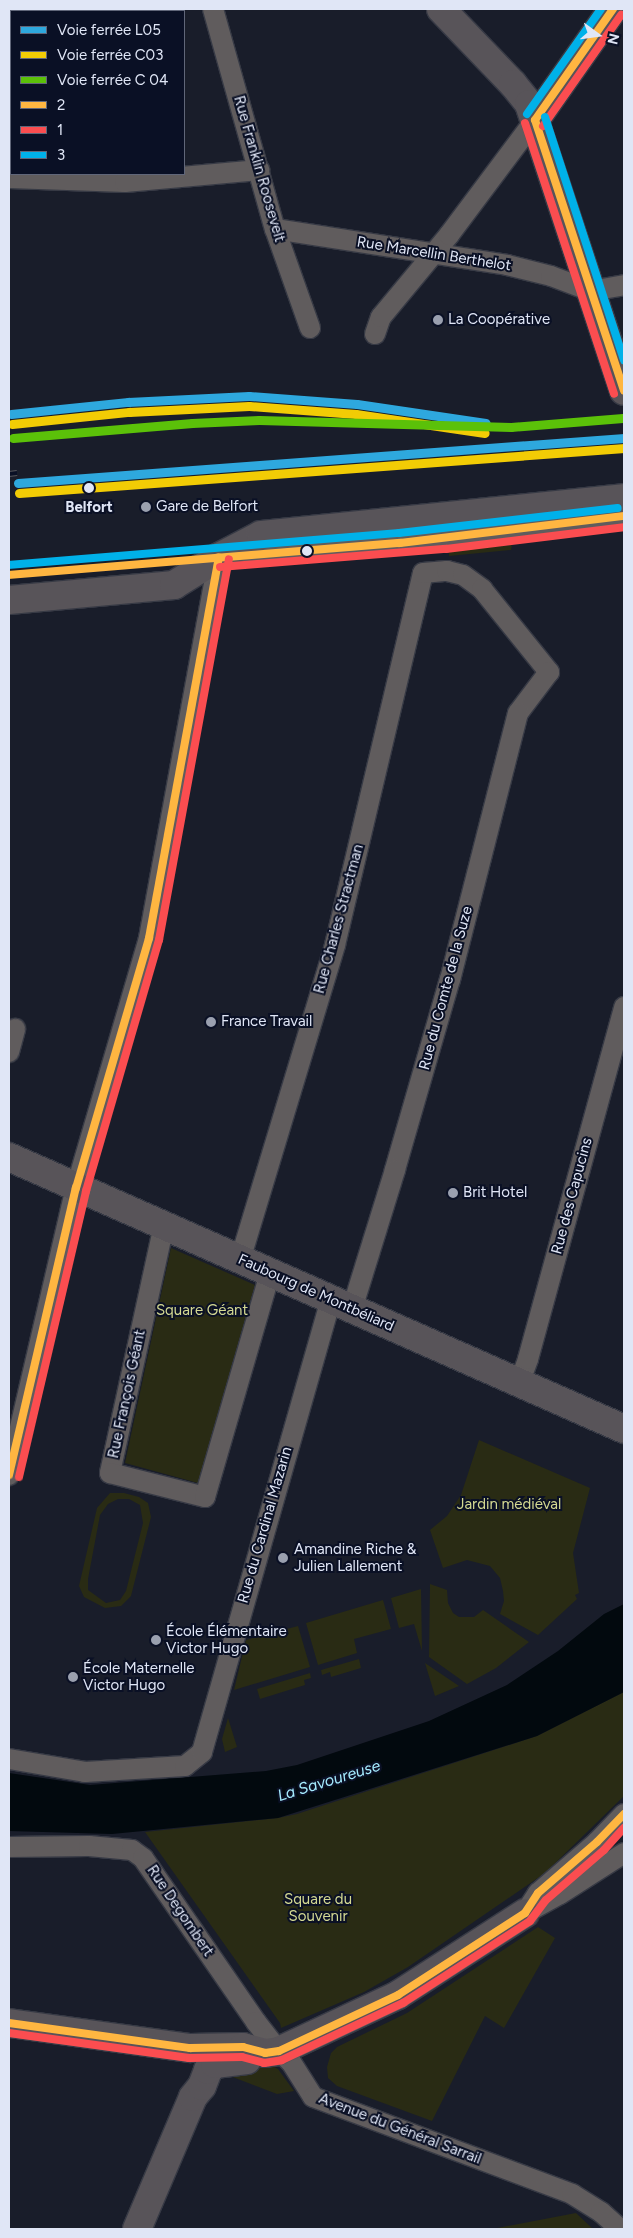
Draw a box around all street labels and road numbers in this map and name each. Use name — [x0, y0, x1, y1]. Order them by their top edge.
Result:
street label: Rue Franklin Roosevelt — [229, 94, 289, 244]
street label: Rue Marcellin Berthelot — [356, 233, 512, 275]
street label: Rue Charles Stractman — [310, 842, 368, 996]
street label: Rue du Comte de la Suze — [415, 904, 477, 1072]
street label: Rue des Capucins — [548, 1136, 596, 1256]
street label: Faubourg de Montbéliard — [235, 1250, 397, 1336]
street label: Rue François Géant — [105, 1328, 149, 1460]
street label: Rue du Cardinal Mazarin — [234, 1445, 296, 1605]
street label: Rue Degombert — [143, 1862, 217, 1960]
street label: Avenue du Général Sarrail — [316, 2090, 484, 2168]

